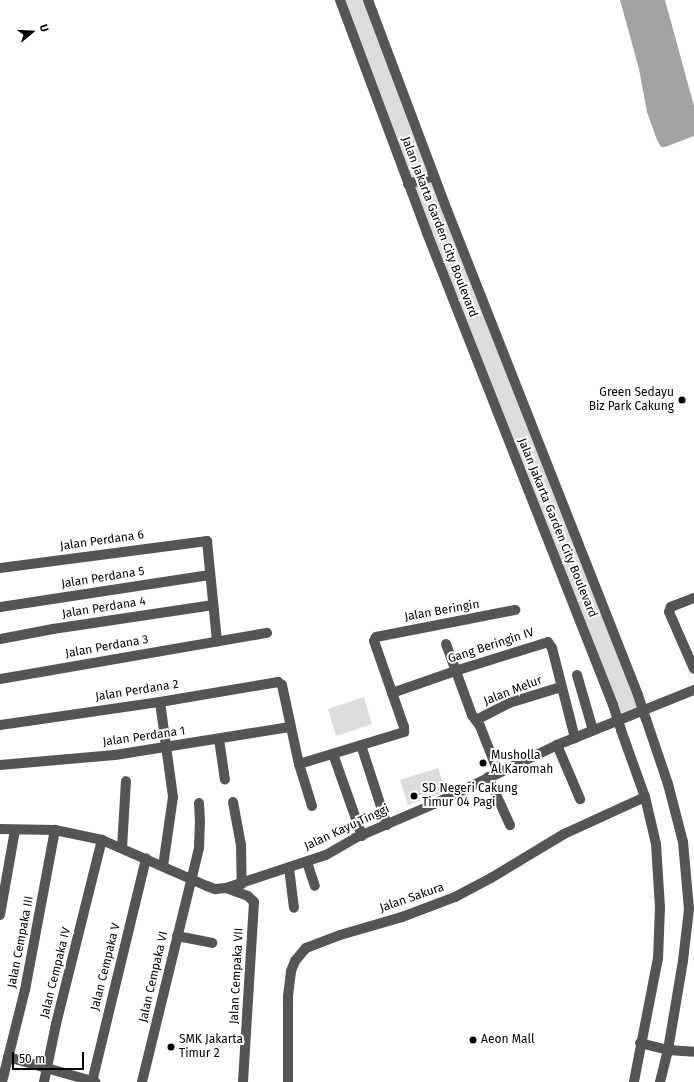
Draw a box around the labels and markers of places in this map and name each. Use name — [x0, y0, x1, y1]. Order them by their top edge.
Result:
place label: Green Sedayu Biz Park Cakung — [589, 386, 674, 414]
marker: Green Sedayu Biz Park Cakung — [677, 395, 687, 405]
place label: Musholla Al Karomah — [491, 749, 553, 777]
marker: Musholla Al Karomah — [478, 758, 488, 768]
place label: SD Negeri Cakung Timur 04 Pagi — [422, 782, 517, 810]
marker: SD Negeri Cakung Timur 04 Pagi — [409, 791, 419, 801]
place label: SMK Jakarta Timur 2 — [179, 1033, 243, 1061]
place label: Aeon Mall — [481, 1033, 534, 1047]
marker: Aeon Mall — [468, 1035, 478, 1045]
marker: SMK Jakarta Timur 2 — [166, 1042, 176, 1052]

